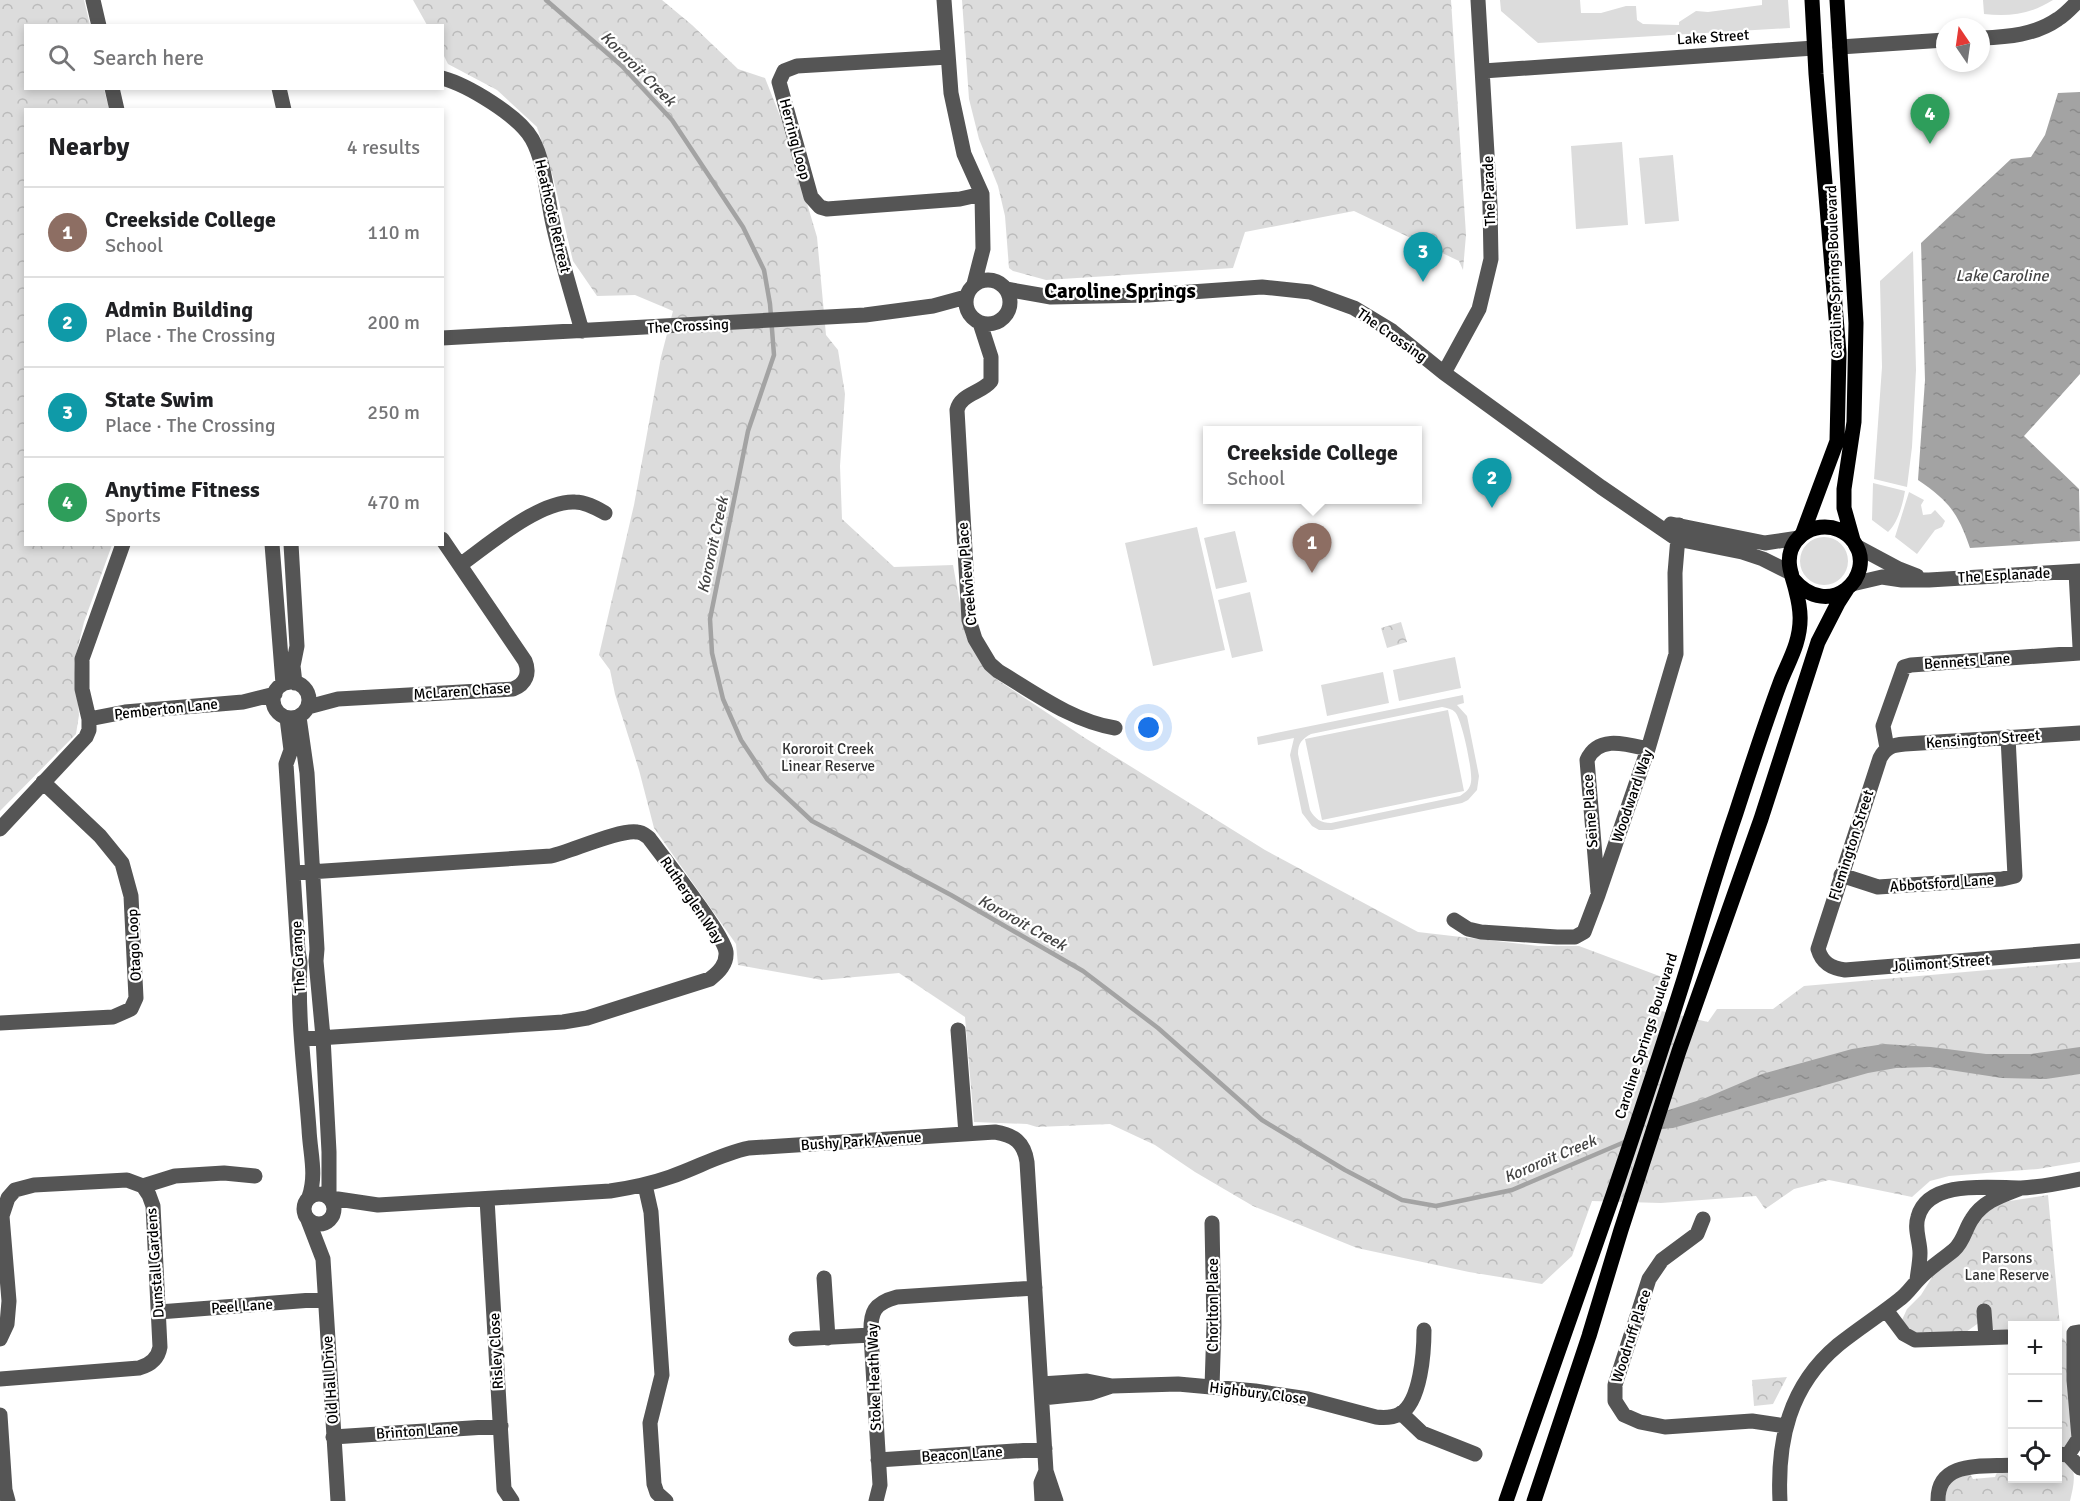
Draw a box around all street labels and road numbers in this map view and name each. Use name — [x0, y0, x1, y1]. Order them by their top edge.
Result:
street label: Lake Street — [1676, 25, 1750, 49]
street label: Herring Loop — [776, 96, 814, 182]
street label: The Parade — [1479, 155, 1499, 227]
street label: Heathcote Retreat — [531, 157, 575, 275]
street label: Caroline Springs Boulevard — [1822, 185, 1846, 359]
street label: The Crossing — [1353, 304, 1431, 366]
street label: The Crossing — [647, 315, 729, 337]
street label: Creekview Place — [954, 521, 980, 627]
street label: The Esplanade — [1957, 564, 2051, 586]
street label: Bennets Lane — [1923, 649, 2011, 673]
street label: McLaren Chase — [413, 679, 511, 703]
street label: Pemberton Lane — [113, 695, 219, 723]
street label: Kensington Street — [1925, 726, 2041, 752]
street label: Woodward Way — [1608, 747, 1656, 845]
street label: Seine Place — [1578, 774, 1602, 848]
street label: Flemington Street — [1825, 787, 1877, 903]
street label: Rutherglen Way — [656, 853, 728, 947]
street label: Abbotsford Lane — [1889, 870, 1995, 896]
street label: Otago Loop — [123, 908, 145, 982]
street label: The Grange — [287, 920, 309, 994]
street label: Caroline Springs Boulevard — [1611, 951, 1681, 1121]
street label: Jolimont Street — [1891, 951, 1991, 975]
street label: Bushy Park Avenue — [800, 1128, 922, 1154]
street label: Dunstall Gardens — [142, 1207, 168, 1319]
street label: Chorlton Place — [1204, 1258, 1222, 1352]
street label: Woodruff Place — [1607, 1287, 1655, 1385]
street label: Peel Lane — [211, 1295, 273, 1317]
street label: Risley Close — [485, 1312, 507, 1390]
street label: Stoke Heath Way — [863, 1323, 885, 1431]
street label: Old Hall Drive — [318, 1335, 342, 1425]
street label: Highbury Close — [1208, 1378, 1308, 1408]
street label: Brinton Lane — [375, 1419, 459, 1443]
street label: Beacon Lane — [921, 1442, 1003, 1466]

